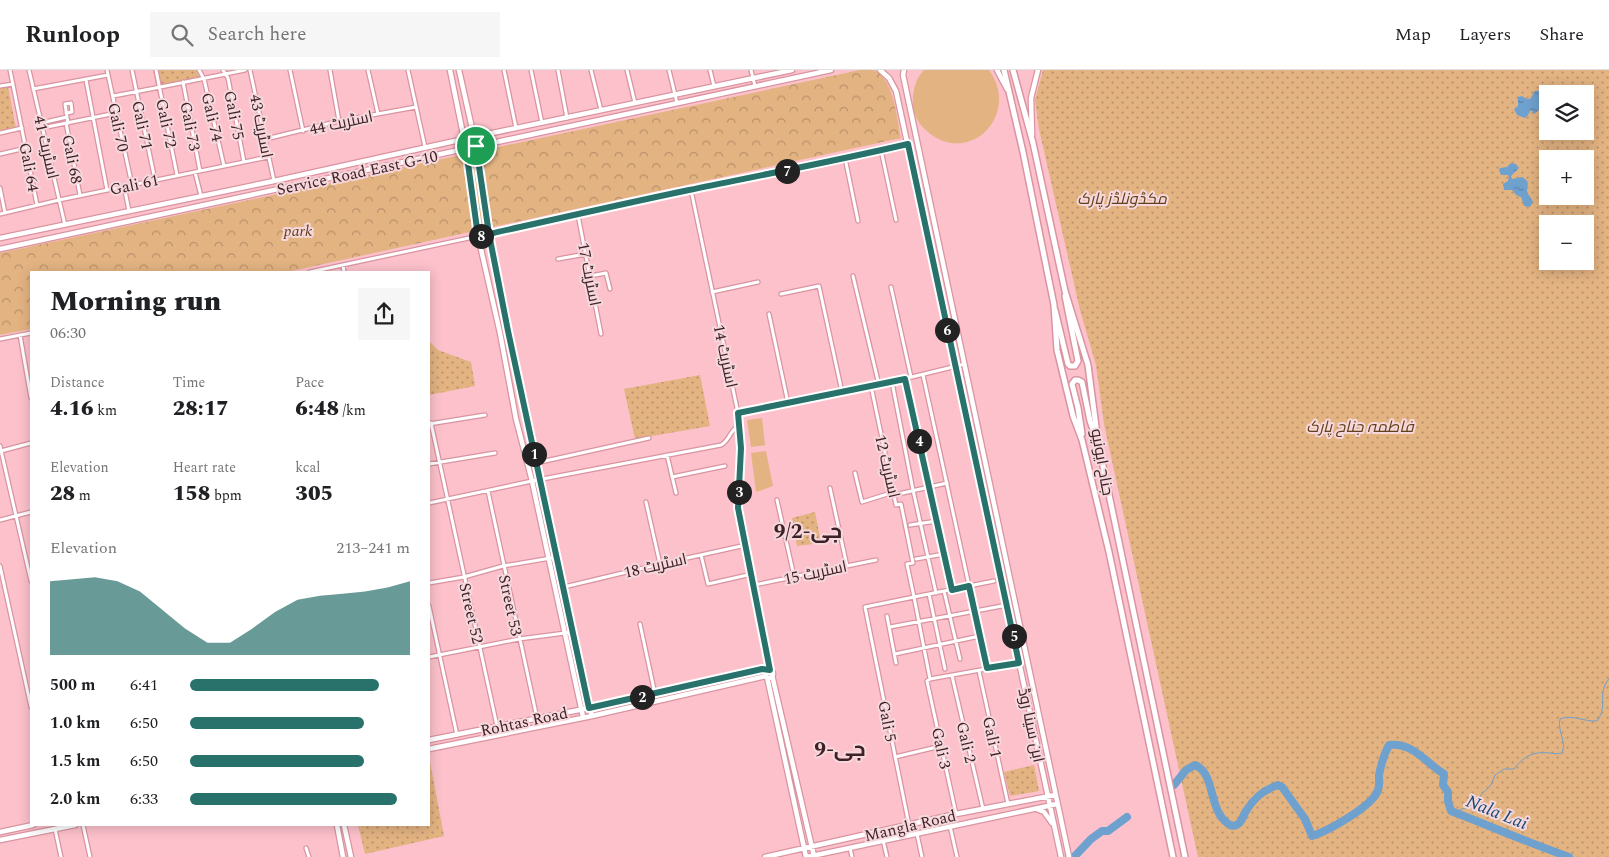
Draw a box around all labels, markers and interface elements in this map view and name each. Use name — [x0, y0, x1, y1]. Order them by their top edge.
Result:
search box — [150, 12, 500, 57]
text: Runloop — [25, 17, 120, 53]
text: Search here — [208, 20, 306, 49]
icon: search — [168, 21, 196, 49]
text: Map — [1395, 21, 1431, 48]
text: Layers — [1459, 21, 1511, 48]
text: Share — [1539, 21, 1584, 48]
map controls — [1539, 85, 1594, 270]
button: layers — [1539, 85, 1594, 140]
street label: Gali 75 — [217, 88, 251, 142]
street label: Gali 74 — [195, 90, 229, 144]
street label: اسٹریٹ 43 — [243, 92, 279, 160]
street label: Gali 72 — [149, 96, 183, 150]
street label: Gali 71 — [125, 98, 159, 152]
street label: Gali 73 — [173, 99, 207, 153]
street label: Gali 70 — [101, 100, 135, 154]
street label: اسٹریٹ 44 — [307, 105, 375, 141]
street label: اسٹریٹ 41 — [27, 113, 65, 181]
pin — [455, 125, 497, 167]
street label: Gali 68 — [55, 132, 89, 186]
icon: arrive — [462, 132, 490, 160]
street label: Gali 64 — [12, 140, 46, 194]
street label: Service Road East G-10 — [274, 144, 440, 202]
button: + — [1539, 150, 1594, 205]
pin: 7 — [774, 158, 800, 184]
text: 7 — [784, 161, 791, 182]
street label: Gali 61 — [107, 168, 161, 202]
park label: مکڈونلڈز پارک — [1077, 187, 1168, 211]
button: − — [1539, 215, 1594, 270]
park label: park — [282, 219, 313, 243]
pin: 8 — [468, 224, 494, 248]
text: 8 — [478, 226, 485, 247]
street label: اسٹریٹ 17 — [571, 240, 607, 308]
text: Morning run — [50, 280, 221, 323]
button: share — [358, 288, 410, 340]
pin: 6 — [934, 318, 960, 342]
text: 6 — [944, 320, 951, 341]
text: 06:30 — [50, 321, 86, 345]
street label: اسٹریٹ 14 — [707, 322, 743, 390]
text: Distance — [50, 372, 105, 393]
text: Time — [173, 372, 205, 393]
text: Pace — [295, 372, 324, 393]
text: 4.16 — [50, 393, 94, 425]
text: 28:17 — [173, 393, 229, 425]
text: 6:48 — [295, 393, 339, 425]
text: km — [94, 400, 117, 421]
text: /km — [339, 400, 366, 421]
park label: فاطمہ جناح پارک — [1306, 415, 1415, 439]
street label: جناح ایونیو — [1084, 427, 1120, 498]
pin: 4 — [906, 428, 932, 454]
text: 4 — [916, 431, 923, 452]
street label: اسٹریٹ 12 — [868, 432, 906, 500]
pin: 1 — [522, 442, 546, 466]
text: 1 — [531, 444, 538, 465]
text: Elevation — [50, 457, 109, 478]
text: Heart rate — [173, 457, 236, 478]
text: kcal — [295, 457, 320, 478]
text: 28 — [50, 478, 75, 510]
text: 158 — [173, 478, 210, 510]
text: 305 — [295, 478, 333, 510]
pin: 3 — [726, 480, 752, 504]
text: 3 — [736, 482, 743, 503]
text: m — [75, 485, 91, 506]
text: bpm — [210, 485, 242, 506]
district label: جی-9/2 — [774, 516, 842, 548]
text: Elevation — [50, 536, 117, 560]
text: 213–241 m — [336, 536, 410, 560]
street label: اسٹریٹ 18 — [621, 547, 689, 585]
street label: اسٹریٹ 15 — [781, 555, 849, 591]
street label: Street 53 — [492, 572, 528, 638]
street label: Street 52 — [452, 580, 490, 646]
pin: 5 — [1002, 624, 1026, 648]
text: 5 — [1011, 626, 1018, 647]
text: 500 m — [50, 673, 95, 697]
text: 6:41 — [130, 673, 158, 697]
pin: 2 — [630, 684, 654, 710]
street label: ابن سینا روڈ — [1011, 686, 1051, 765]
text: 2 — [639, 687, 646, 708]
street label: Gali 5 — [871, 698, 903, 744]
street label: Rohtas Road — [478, 701, 570, 743]
text: 1.0 km — [50, 711, 100, 735]
text: 6:50 — [130, 711, 158, 735]
street label: Gali 1 — [976, 714, 1008, 760]
street label: Gali 2 — [950, 719, 982, 765]
street label: Gali 3 — [925, 725, 957, 771]
district label: جی-9 — [814, 734, 866, 766]
text: 1.5 km — [50, 749, 100, 773]
text: 6:50 — [130, 749, 158, 773]
text: 2.0 km — [50, 787, 100, 811]
text: 6:33 — [130, 787, 158, 811]
water label: Nala Lai — [1462, 788, 1532, 837]
street label: Mangla Road — [862, 804, 959, 848]

